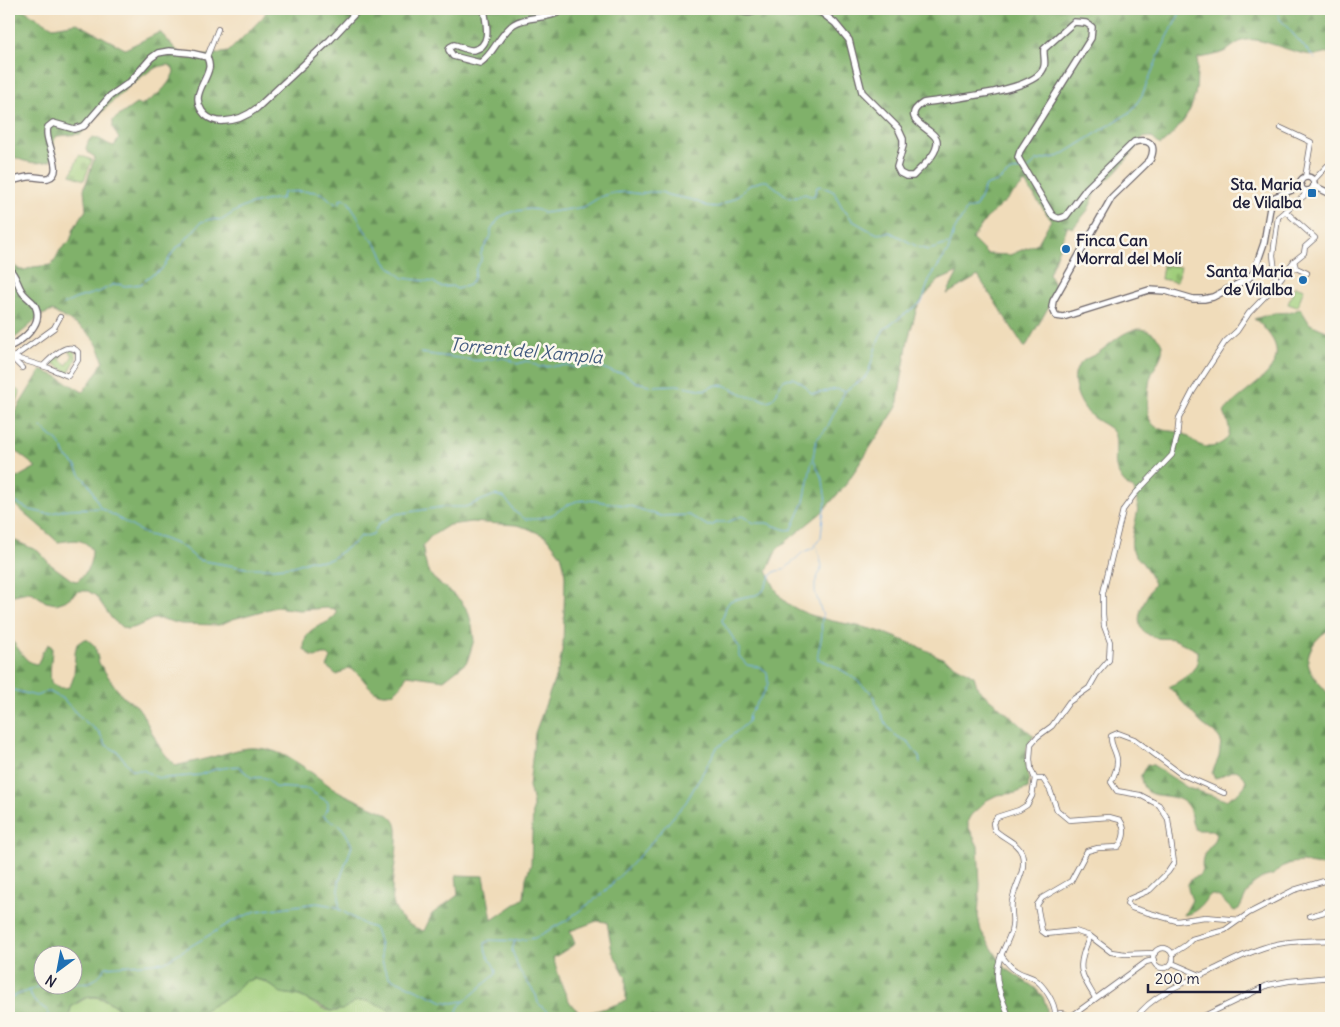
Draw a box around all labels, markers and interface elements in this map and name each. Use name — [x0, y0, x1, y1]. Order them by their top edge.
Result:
place label: Sta. Maria de Vilalba — [1230, 174, 1302, 212]
marker: Sta. Maria de Vilalba — [1306, 187, 1318, 199]
place label: Finca Can Morral del Molí — [1076, 230, 1182, 268]
marker: Finca Can Morral del Molí — [1060, 243, 1072, 255]
place label: Santa Maria de Vilalba — [1206, 261, 1293, 299]
marker: Santa Maria de Vilalba — [1297, 274, 1309, 286]
water label: Torrent del Xamplà — [449, 332, 605, 369]
north arrow — [32, 944, 82, 994]
scale bar — [1148, 962, 1260, 994]
text: 200 m — [1155, 969, 1200, 988]
text: N — [42, 971, 60, 991]

